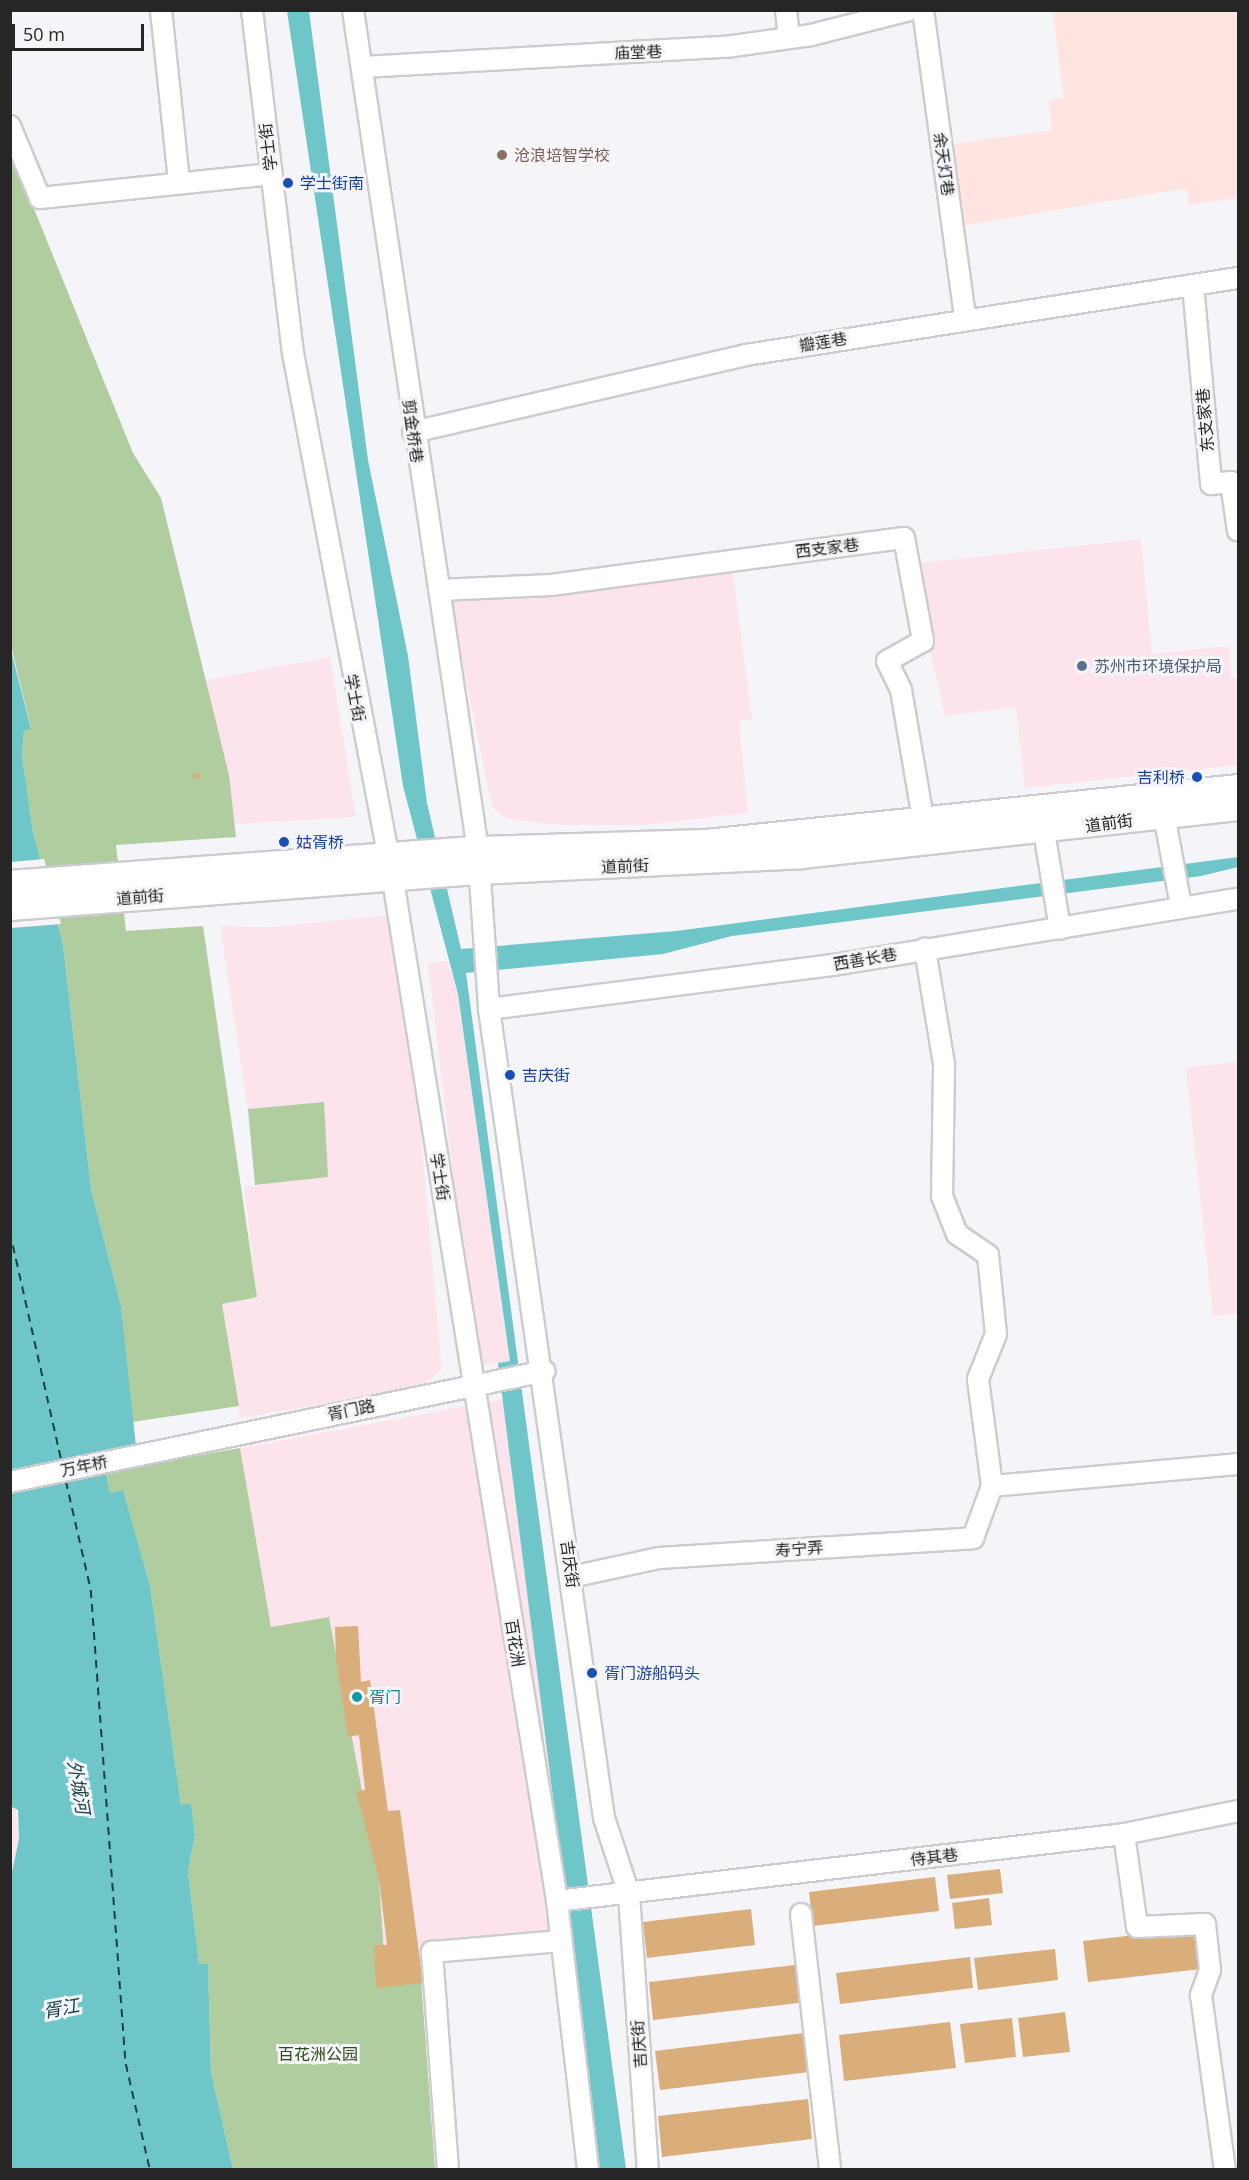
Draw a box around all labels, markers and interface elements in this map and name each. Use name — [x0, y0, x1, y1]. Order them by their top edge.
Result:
scale bar — [15, 12, 147, 50]
text: 50 m — [23, 22, 65, 46]
street label: 庙堂巷 — [614, 42, 662, 62]
street label: 学士街 — [256, 122, 280, 172]
street label: 余天灯巷 — [930, 131, 958, 197]
place label: 沧浪培智学校 — [514, 145, 610, 165]
marker: 沧浪培智学校 — [495, 148, 509, 162]
place label: 学士街南 — [300, 173, 364, 193]
marker: 学士街南 — [281, 176, 295, 190]
street label: 瓣莲巷 — [798, 328, 848, 356]
street label: 东支家巷 — [1193, 387, 1217, 453]
street label: 剪金桥巷 — [399, 398, 427, 464]
street label: 西支家巷 — [794, 535, 860, 561]
place label: 苏州市环境保护局 — [1094, 656, 1222, 676]
marker: 苏州市环境保护局 — [1075, 659, 1089, 673]
street label: 学士街 — [341, 673, 369, 723]
place label: 吉利桥 — [1137, 767, 1185, 787]
marker: 吉利桥 — [1190, 770, 1204, 784]
street label: 道前街 — [1084, 810, 1134, 836]
place label: 姑胥桥 — [296, 832, 344, 852]
marker: 姑胥桥 — [277, 835, 291, 849]
street label: 道前街 — [601, 856, 649, 876]
street label: 道前街 — [115, 886, 165, 908]
street label: 西善长巷 — [832, 944, 898, 974]
place label: 吉庆街 — [522, 1065, 570, 1085]
marker: 吉庆街 — [503, 1068, 517, 1082]
street label: 学士街 — [427, 1152, 453, 1202]
street label: 胥门路 — [326, 1396, 376, 1424]
street label: 万年桥 — [59, 1452, 109, 1480]
street label: 寿宁弄 — [774, 1538, 824, 1560]
street label: 吉庆街 — [557, 1539, 583, 1589]
street label: 百花洲 — [502, 1618, 528, 1668]
place label: 胥门游船码头 — [604, 1663, 700, 1683]
marker: 胥门游船码头 — [585, 1666, 599, 1680]
place label: 胥门 — [369, 1687, 401, 1707]
marker: 胥门 — [350, 1690, 364, 1704]
water label: 外城河 — [64, 1759, 94, 1815]
street label: 侍其巷 — [909, 1845, 959, 1869]
water label: 胥江 — [41, 1994, 81, 2022]
street label: 吉庆街 — [628, 2019, 650, 2069]
park label: 百花洲公园 — [278, 2044, 358, 2064]

